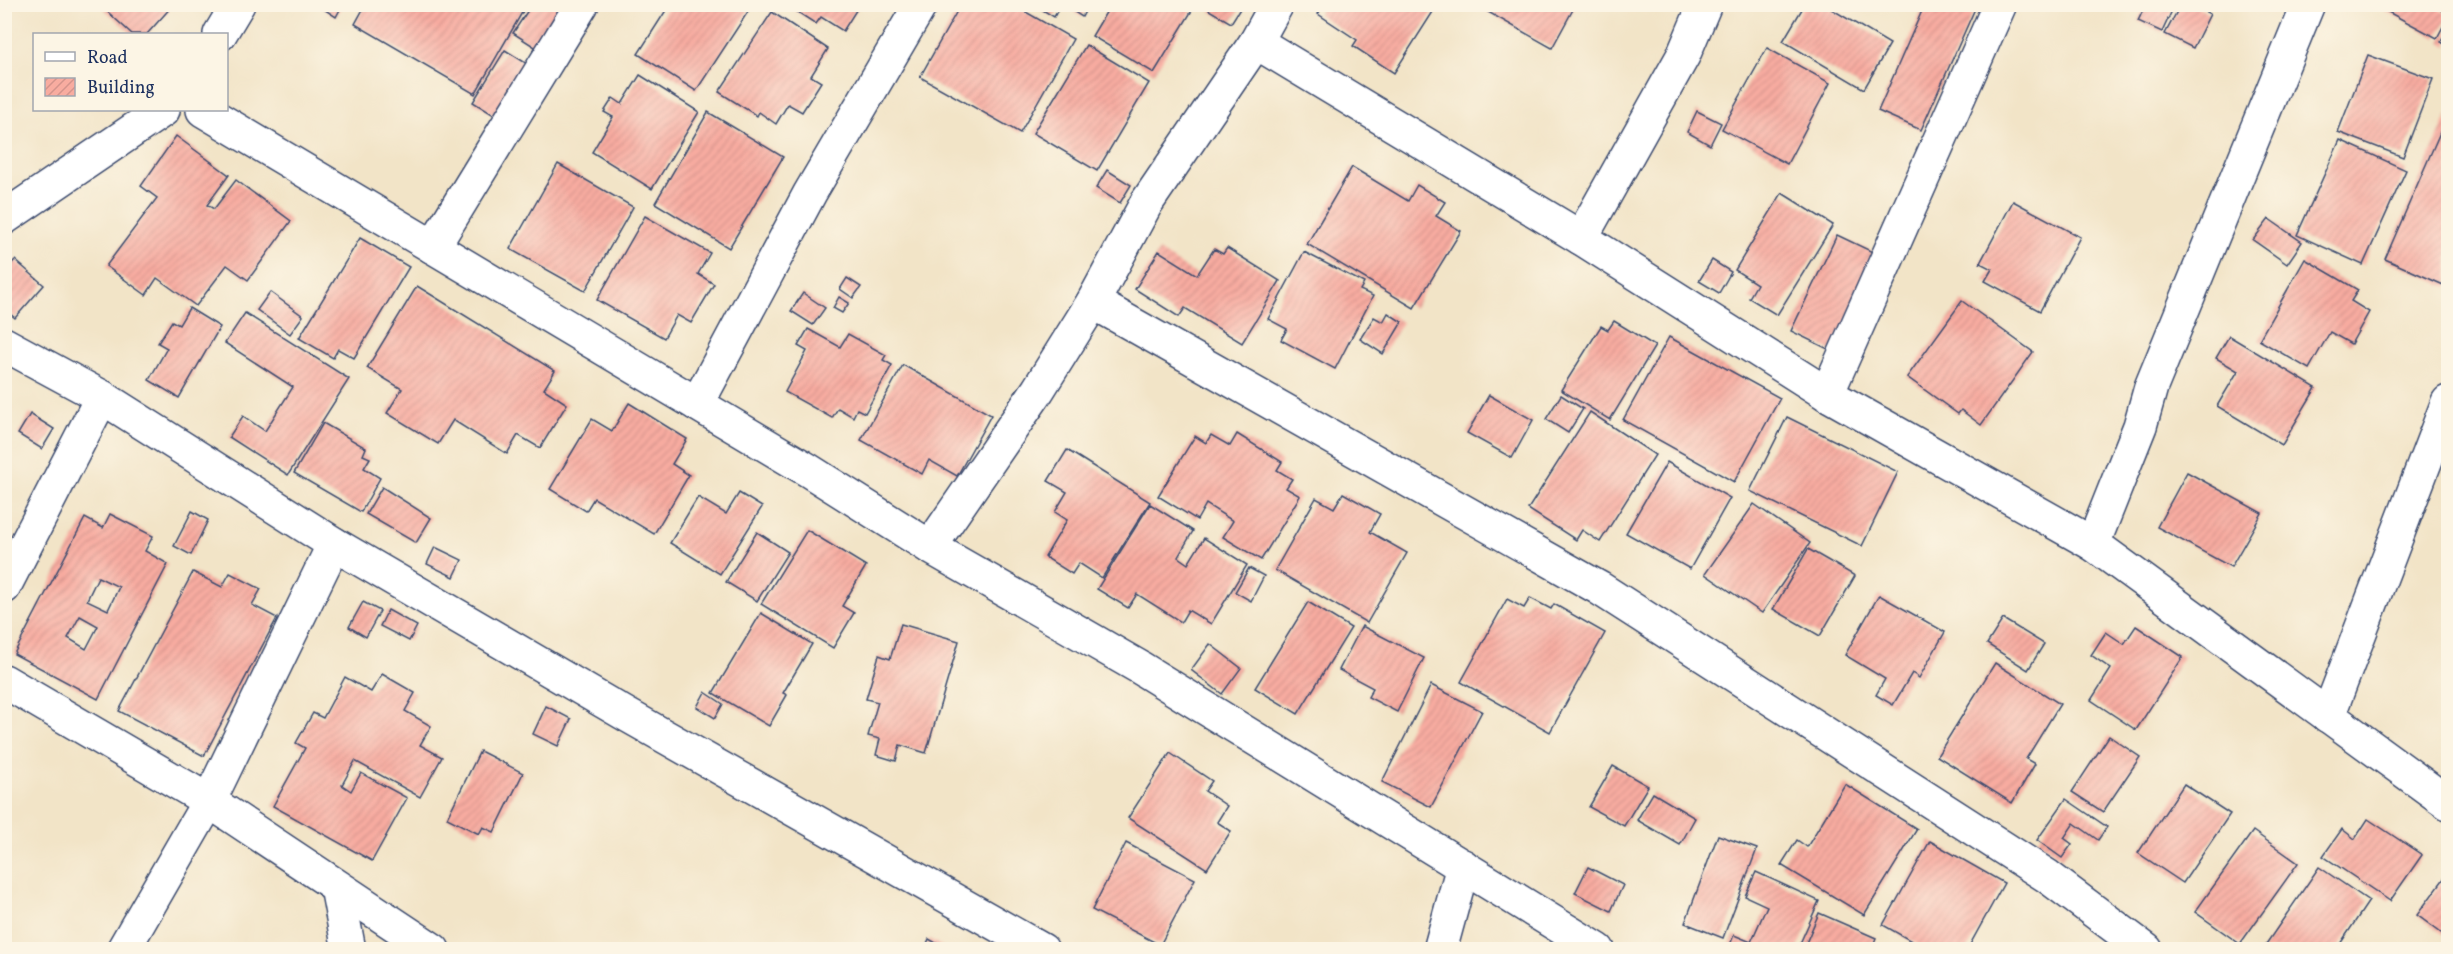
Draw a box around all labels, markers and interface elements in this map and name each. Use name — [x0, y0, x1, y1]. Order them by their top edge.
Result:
legend — [33, 33, 228, 111]
text: Road — [87, 46, 128, 71]
text: Building — [87, 76, 155, 101]

